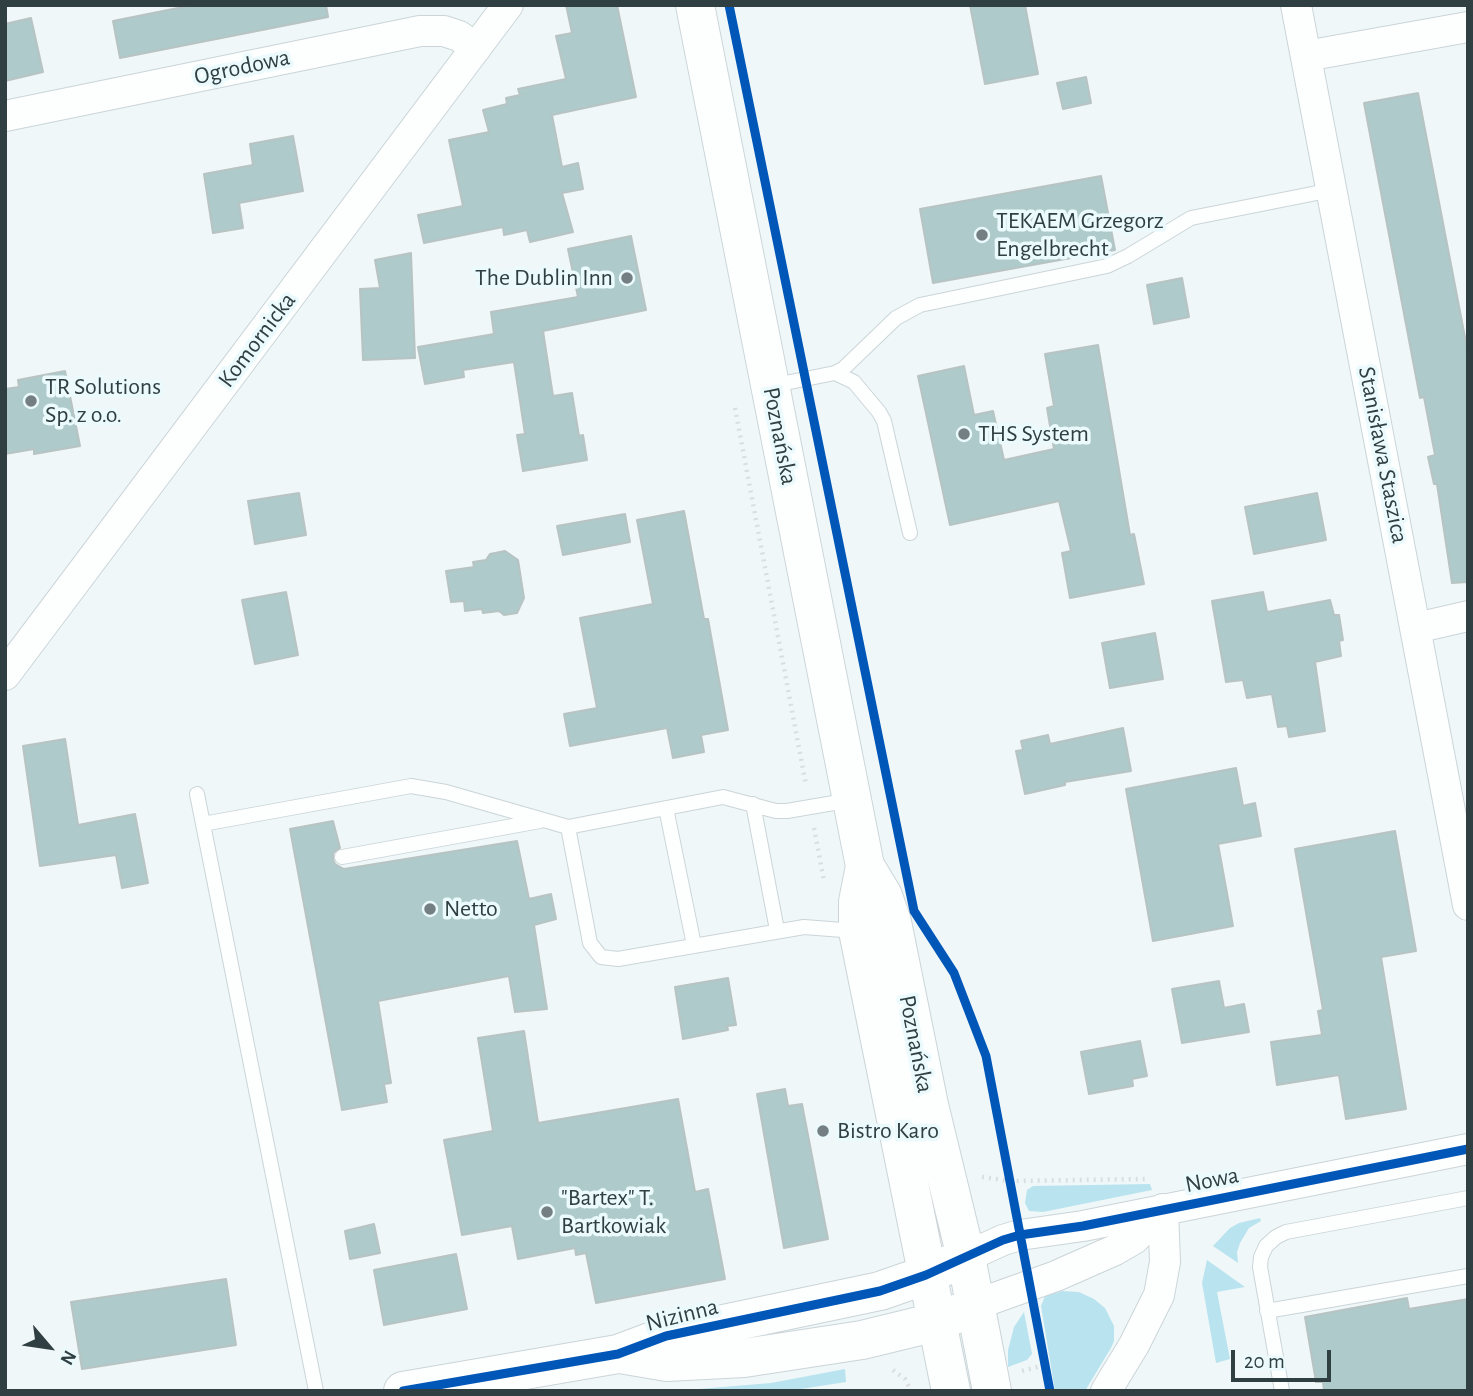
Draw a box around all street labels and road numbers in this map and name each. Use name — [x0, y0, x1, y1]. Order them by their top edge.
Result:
street label: Ogrodowa — [191, 43, 293, 91]
street label: Komornicka — [212, 287, 302, 393]
street label: Stanisława Staszica — [1352, 364, 1414, 546]
street label: Poznańska — [756, 385, 804, 487]
street label: Poznańska — [892, 993, 940, 1095]
street label: Nowa — [1183, 1161, 1241, 1199]
street label: Nizinna — [643, 1292, 721, 1338]

